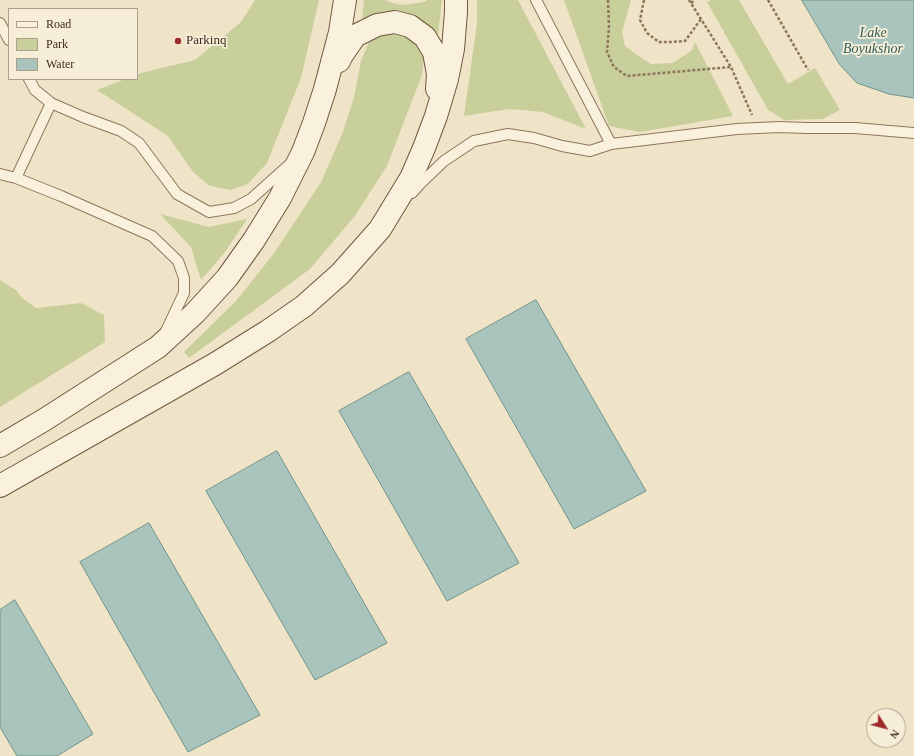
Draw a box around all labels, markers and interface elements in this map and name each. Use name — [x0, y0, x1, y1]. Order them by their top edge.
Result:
legend — [8, 8, 138, 80]
text: Road — [46, 17, 71, 31]
water label: Lake Boyukshor — [843, 25, 903, 58]
place label: Parkinq — [186, 33, 226, 49]
marker: Parkinq — [173, 36, 183, 46]
text: Park — [46, 37, 68, 51]
text: Water — [46, 57, 74, 71]
north arrow — [866, 708, 906, 748]
text: N — [888, 728, 902, 741]

